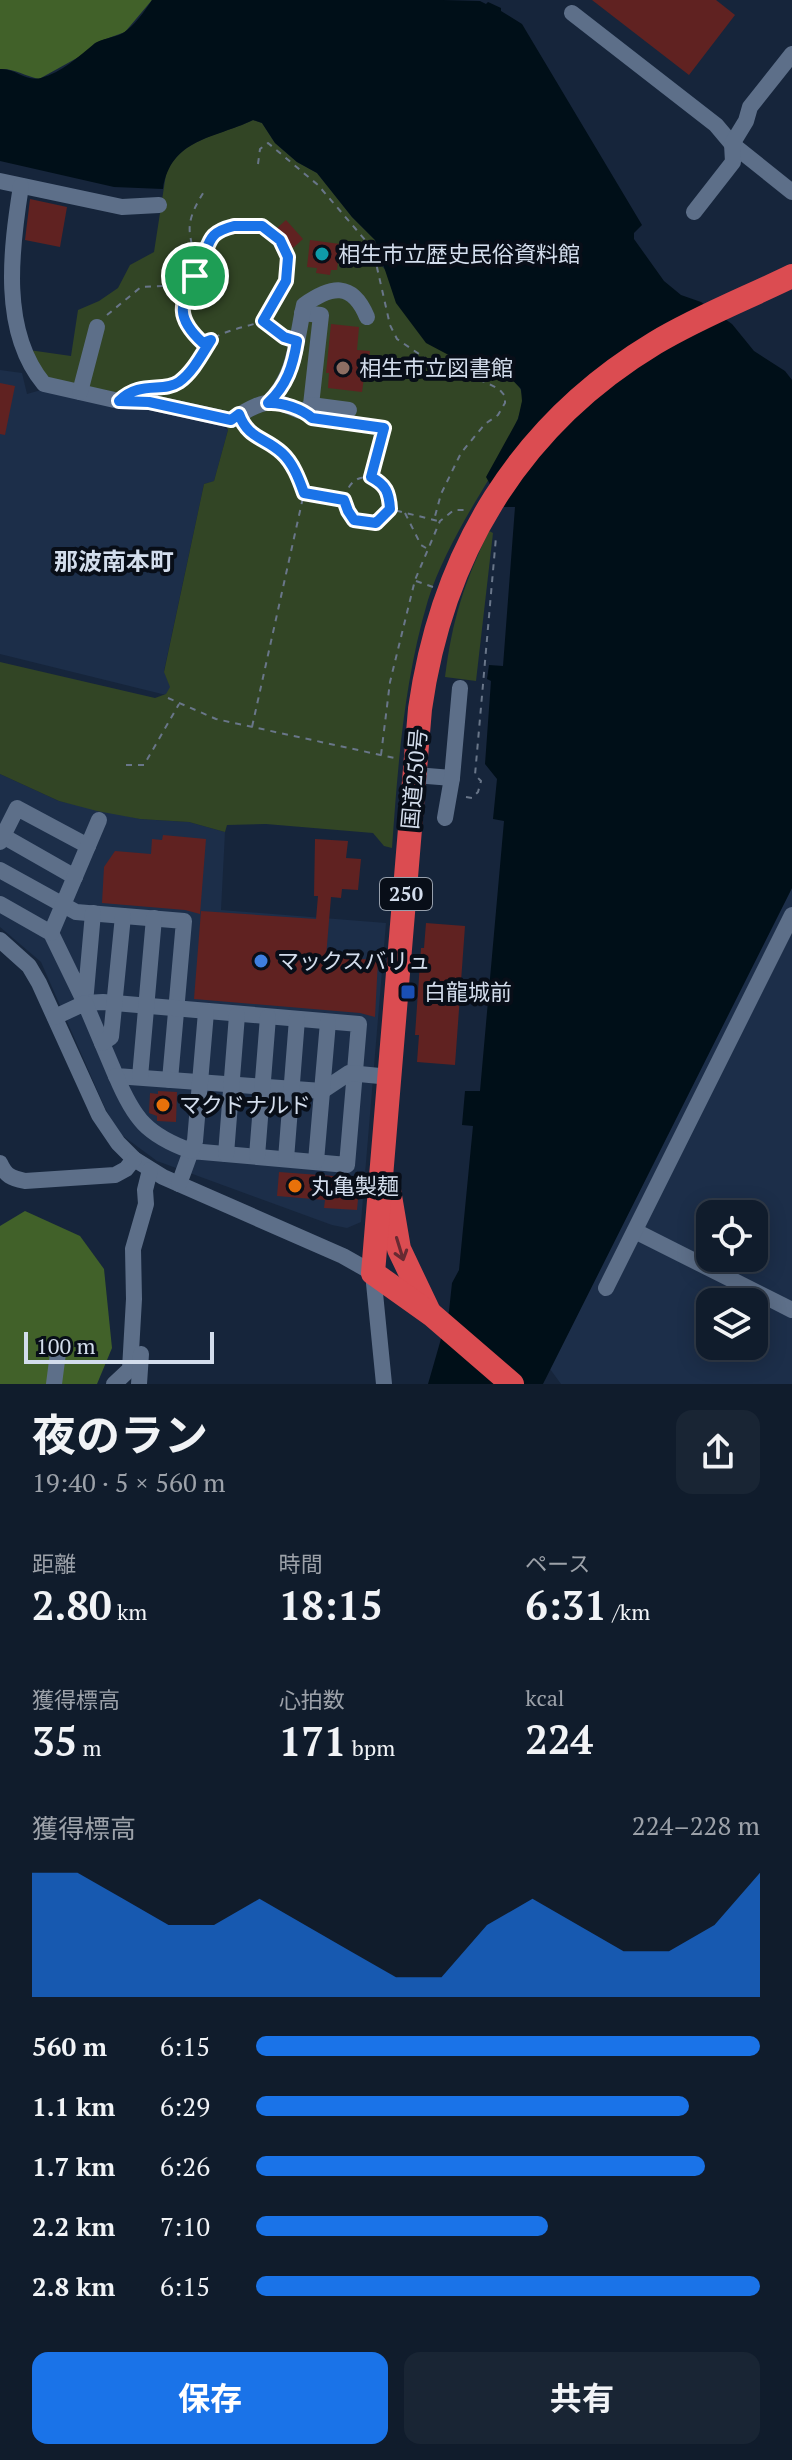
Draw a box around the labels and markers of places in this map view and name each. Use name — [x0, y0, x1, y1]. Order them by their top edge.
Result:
place label: 相生市立歴史民俗資料館 — [338, 239, 580, 268]
pin — [161, 242, 229, 310]
marker: 相生市立歴史民俗資料館 — [313, 245, 331, 263]
place label: 相生市立図書館 — [359, 353, 513, 382]
marker: 相生市立図書館 — [334, 359, 352, 377]
place label: マックスバリュ — [277, 946, 430, 975]
marker: マックスバリュ — [252, 952, 270, 970]
place label: 白龍城前 — [424, 977, 512, 1006]
marker: 白龍城前 — [399, 983, 417, 1001]
place label: マクドナルド — [179, 1090, 311, 1119]
marker: マクドナルド — [154, 1096, 172, 1114]
place label: 丸亀製麺 — [311, 1171, 399, 1200]
marker: 丸亀製麺 — [286, 1177, 304, 1195]

